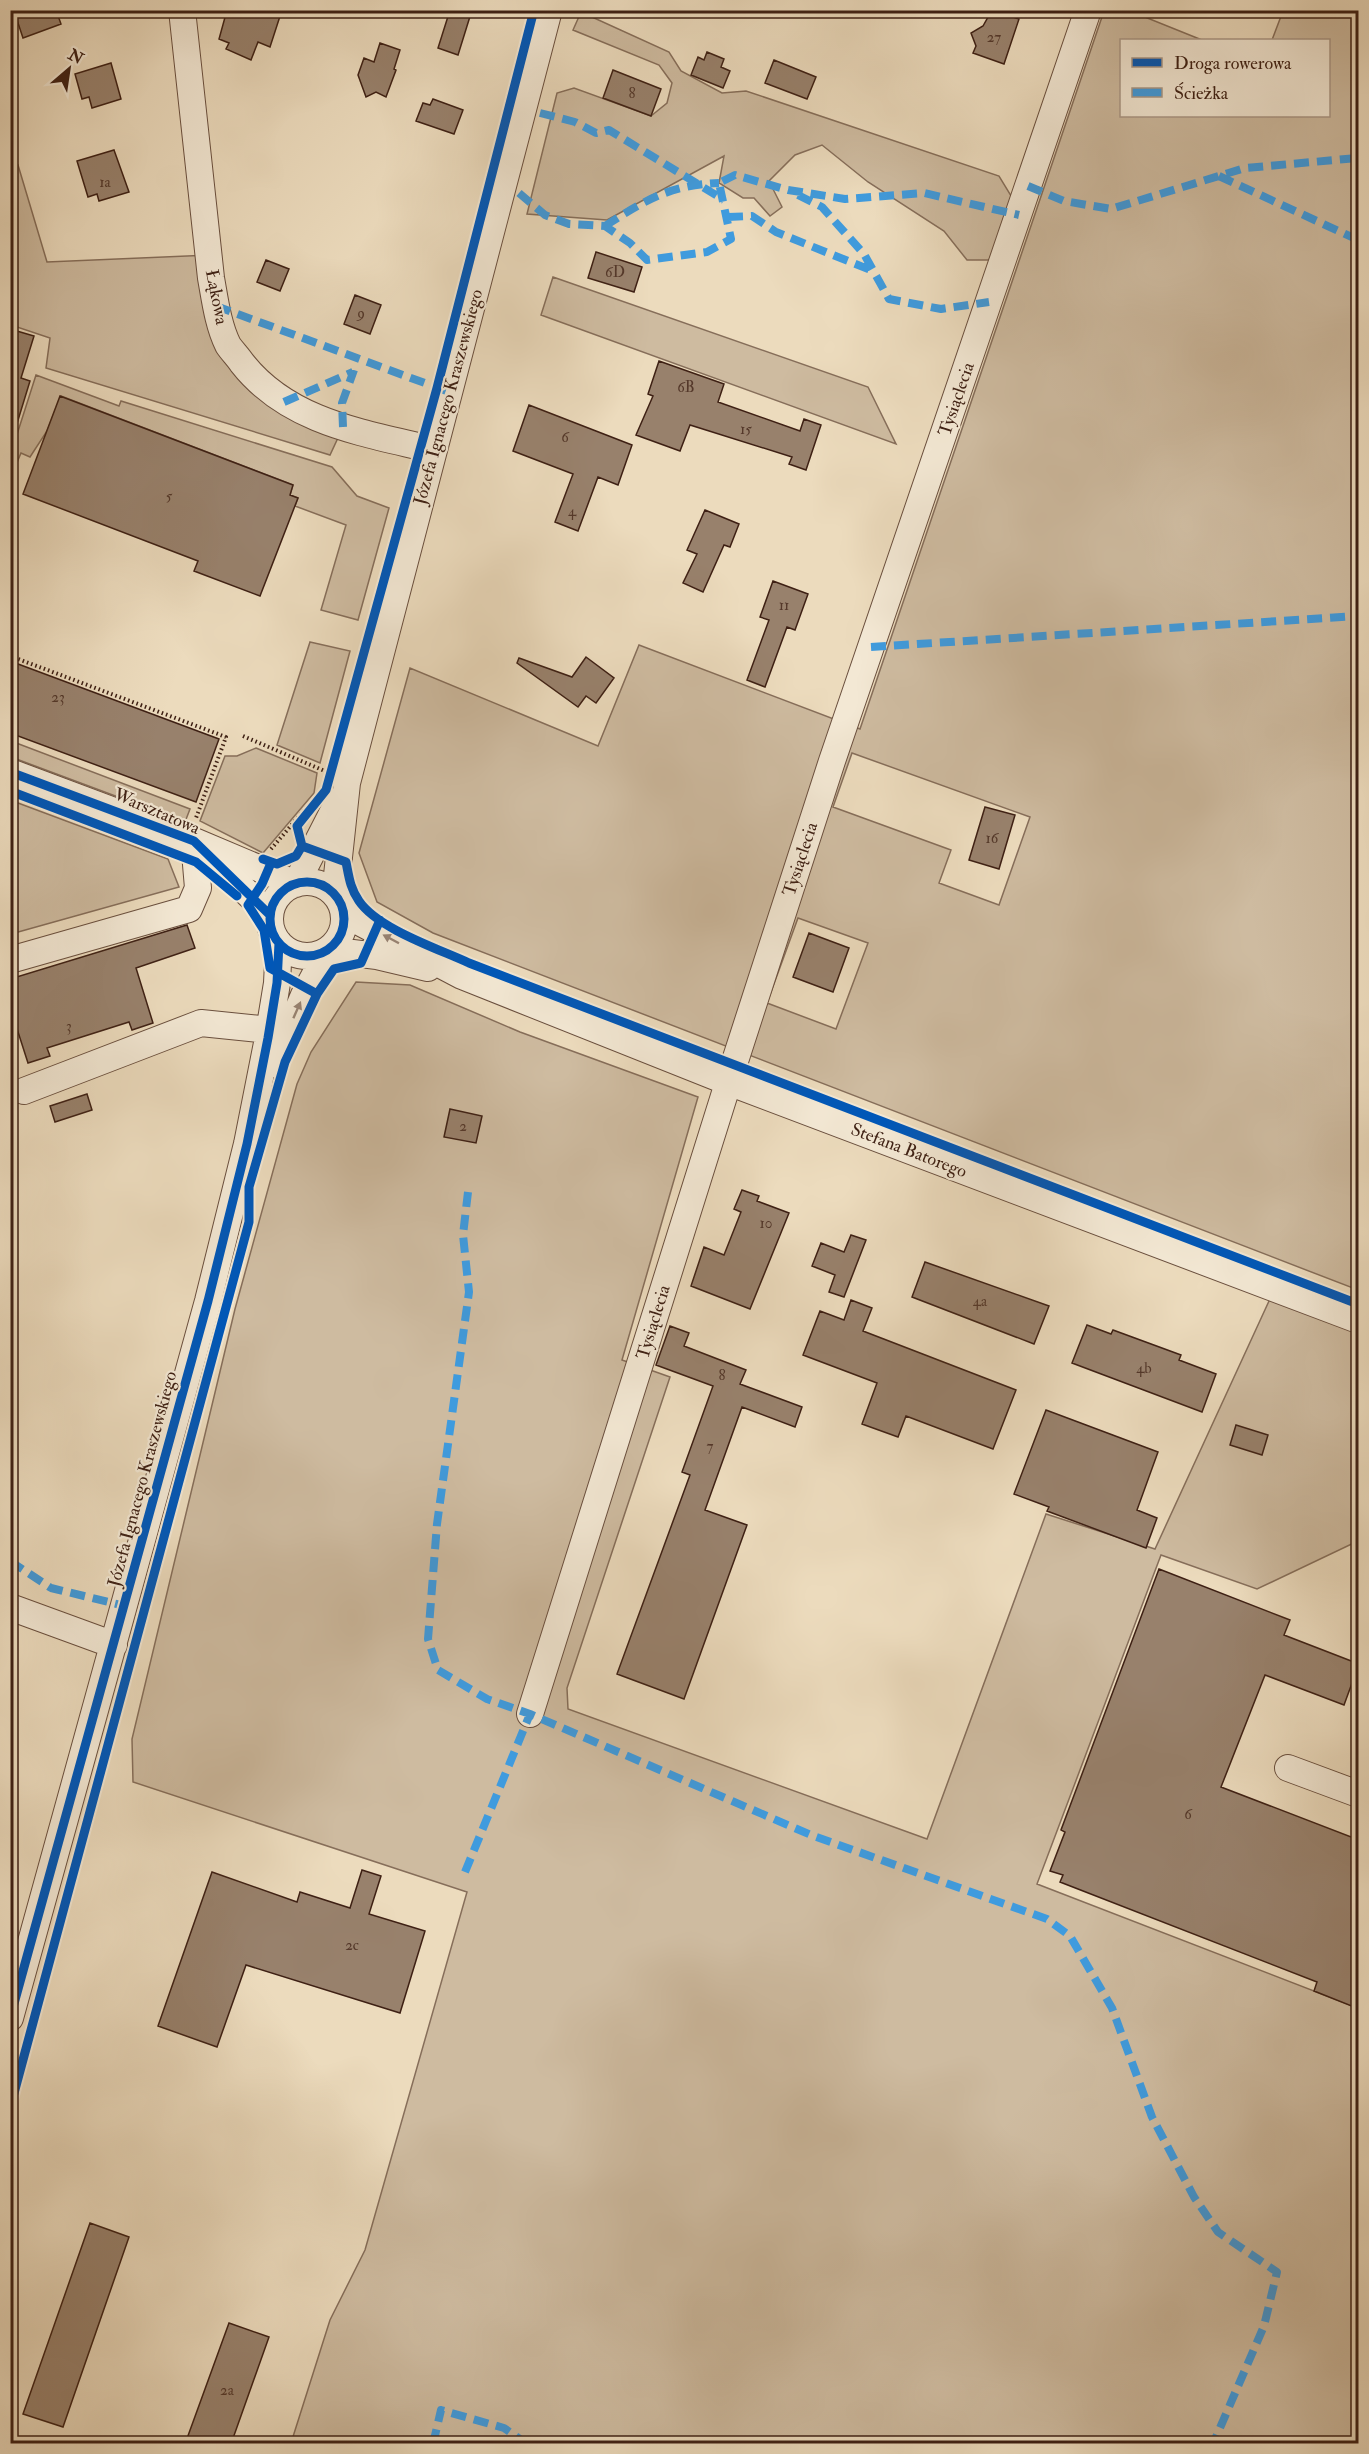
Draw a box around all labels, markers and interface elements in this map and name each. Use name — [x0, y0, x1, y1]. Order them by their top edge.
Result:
house number: 27 — [987, 28, 1001, 47]
north arrow — [39, 39, 99, 99]
legend — [1120, 39, 1330, 117]
text: N — [64, 44, 87, 69]
text: Droga rowerowa — [1174, 52, 1292, 75]
text: Ścieżka — [1174, 82, 1229, 105]
house number: 8 — [628, 84, 636, 103]
house number: 1a — [99, 173, 112, 192]
house number: 6D — [605, 263, 625, 282]
street label: Łąkowa — [200, 268, 233, 327]
street label: Józefa Ignacego Kraszewskiego — [408, 286, 488, 509]
house number: 9 — [356, 304, 365, 323]
street label: Tysiąclecia — [933, 359, 980, 439]
house number: 6B — [677, 378, 695, 397]
house number: 15 — [740, 420, 752, 439]
house number: 6 — [561, 428, 570, 447]
house number: 5 — [166, 487, 173, 506]
house number: 4 — [568, 502, 577, 521]
house number: 11 — [779, 596, 789, 615]
house number: 23 — [51, 688, 65, 707]
street label: Warsztatowa — [109, 783, 204, 840]
street label: Tysiąclecia — [778, 819, 823, 899]
house number: 16 — [986, 829, 1000, 848]
one-way arrow — [383, 934, 400, 944]
one-way arrow — [293, 1002, 302, 1019]
house number: 3 — [66, 1017, 72, 1036]
house number: 2 — [459, 1117, 467, 1136]
street label: Stefana Batorego — [848, 1118, 970, 1183]
house number: 10 — [760, 1214, 772, 1233]
street label: Tysiąclecia — [631, 1282, 676, 1362]
house number: 4a — [973, 1292, 988, 1311]
house number: 4b — [1136, 1359, 1152, 1378]
house number: 8 — [718, 1366, 726, 1385]
street label: Józefa Ignacego Kraszewskiego — [102, 1368, 182, 1591]
house number: 7 — [707, 1437, 714, 1456]
house number: 6 — [1184, 1805, 1193, 1824]
house number: 2c — [345, 1936, 359, 1955]
house number: 2a — [220, 2381, 235, 2400]

